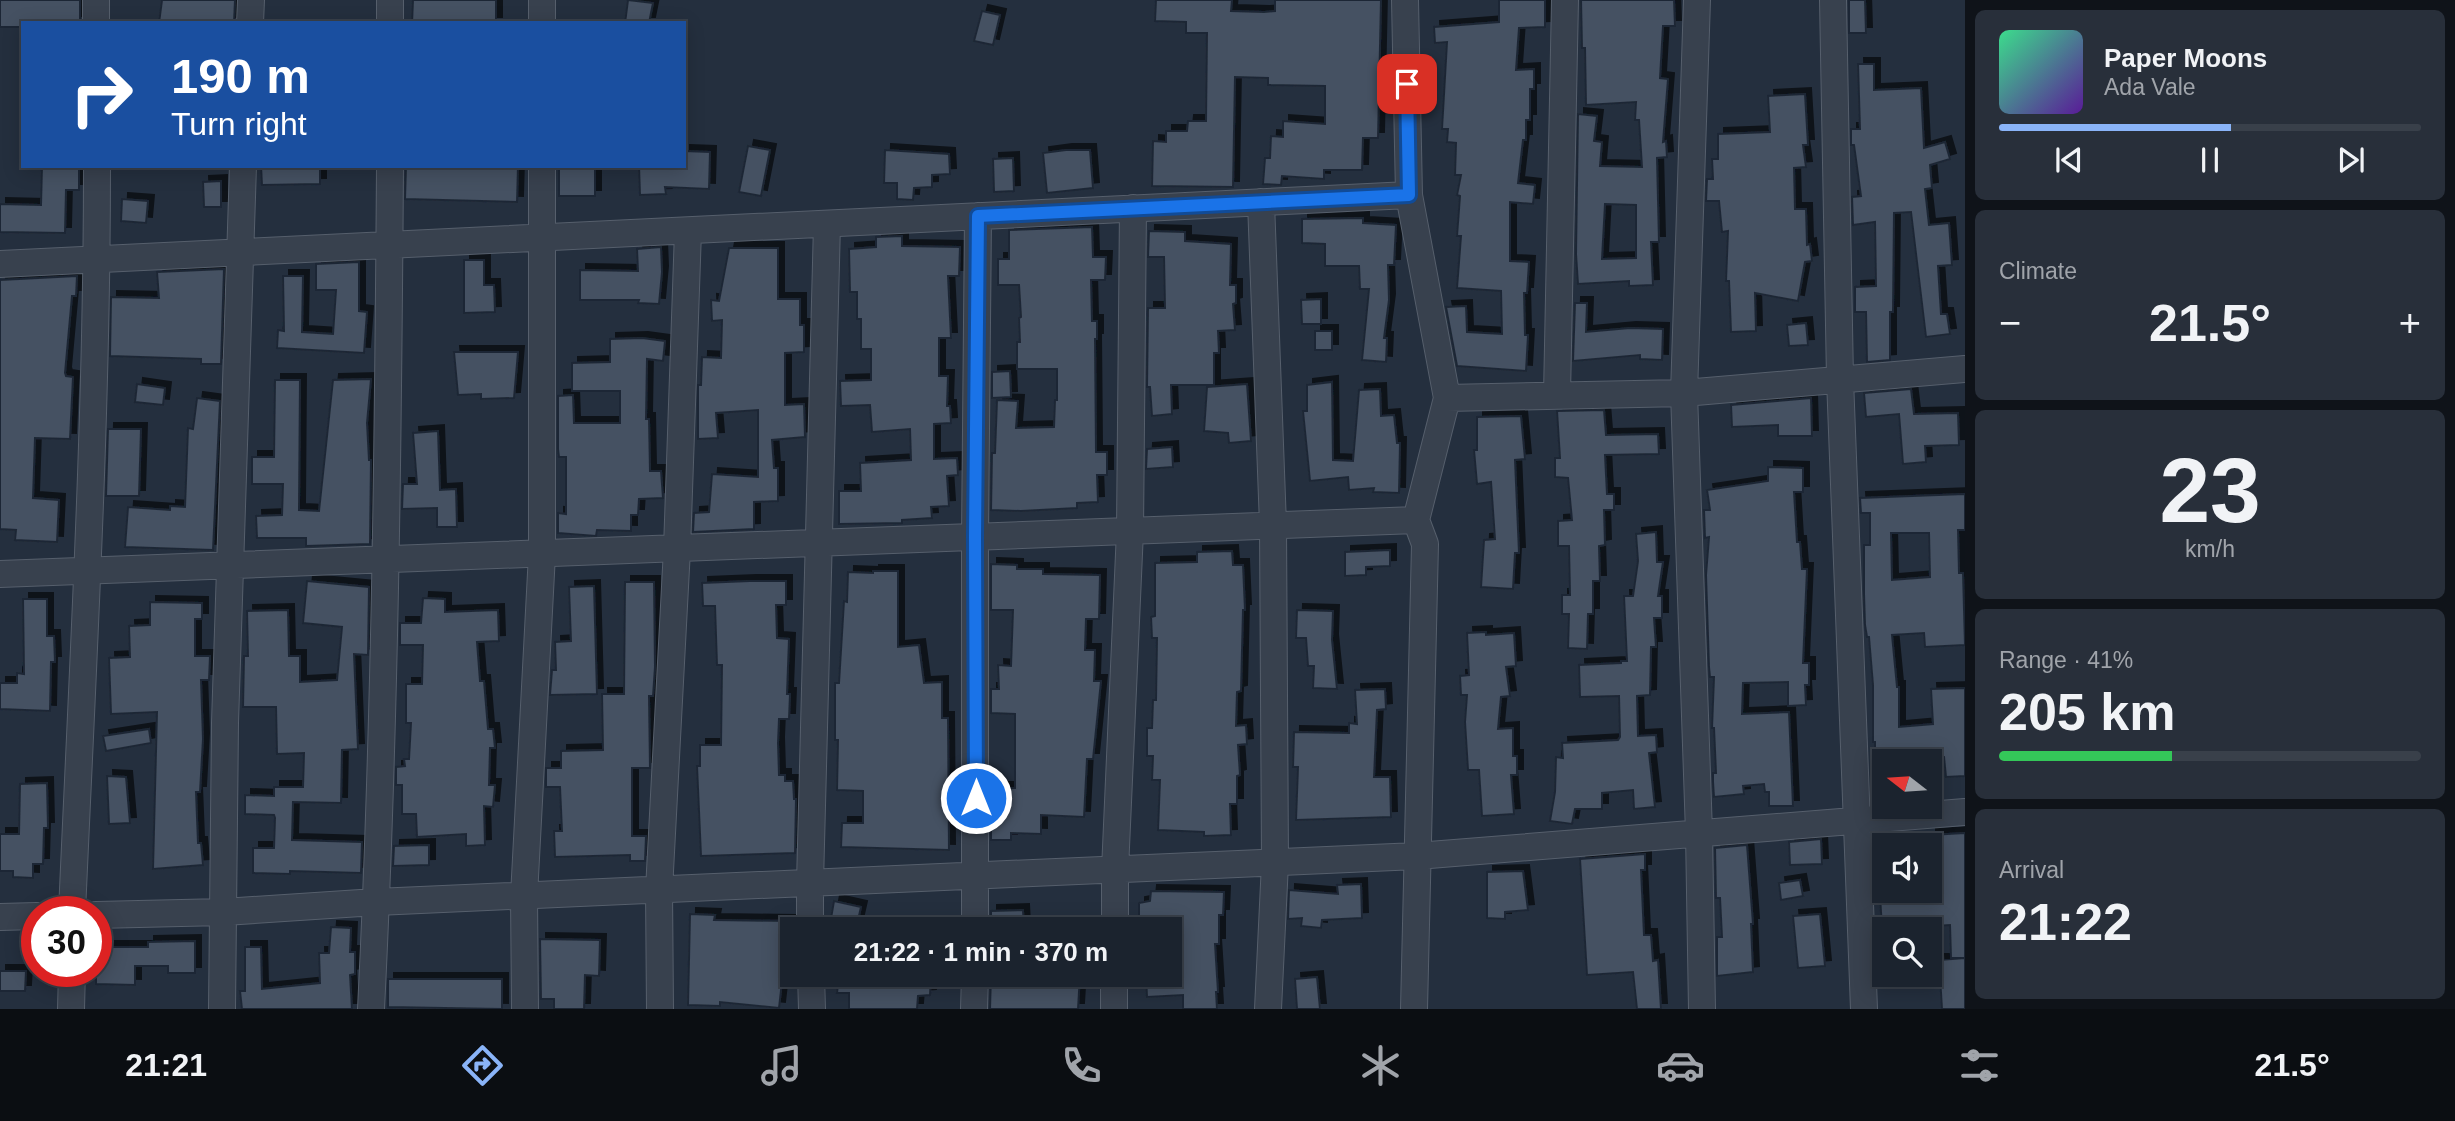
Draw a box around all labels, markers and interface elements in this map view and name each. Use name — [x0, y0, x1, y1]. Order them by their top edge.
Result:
text: Paper Moons — [2104, 43, 2267, 73]
icon: right — [56, 49, 147, 140]
text: 190 m — [171, 49, 310, 103]
pin — [1377, 54, 1437, 114]
icon: arrive — [1388, 65, 1426, 103]
text: Ada Vale — [2104, 74, 2196, 100]
text: Turn right — [171, 106, 307, 142]
icon: previous — [2050, 141, 2088, 179]
icon: pause — [2191, 141, 2229, 179]
icon: next — [2332, 141, 2370, 179]
text: Climate — [1999, 258, 2077, 284]
text: 21.5° — [2149, 294, 2271, 352]
text: − — [1999, 302, 2021, 344]
text: + — [2399, 302, 2421, 344]
text: 23 — [2159, 440, 2261, 541]
text: km/h — [2185, 536, 2235, 562]
text: Range · 41% — [1999, 647, 2133, 673]
text: 205 km — [1999, 683, 2175, 741]
north arrow — [1872, 749, 1942, 819]
map controls — [1872, 749, 1942, 987]
position arrow — [939, 761, 1013, 835]
button: sound — [1872, 833, 1942, 903]
text: Arrival — [1999, 857, 2064, 883]
text: 21:22 — [1999, 893, 2132, 951]
speed limit sign: 30 — [21, 896, 112, 987]
button: search — [1872, 917, 1942, 987]
text: 21:22 · 1 min · 370 m — [854, 937, 1108, 967]
icon: directions — [458, 1041, 507, 1090]
icon: music — [757, 1041, 806, 1090]
icon: phone — [1057, 1041, 1106, 1090]
icon: climate — [1356, 1041, 1405, 1090]
icon: car — [1656, 1041, 1705, 1090]
icon: filters — [1955, 1041, 2004, 1090]
text: 21:21 — [125, 1047, 207, 1083]
text: 21.5° — [2255, 1047, 2330, 1083]

